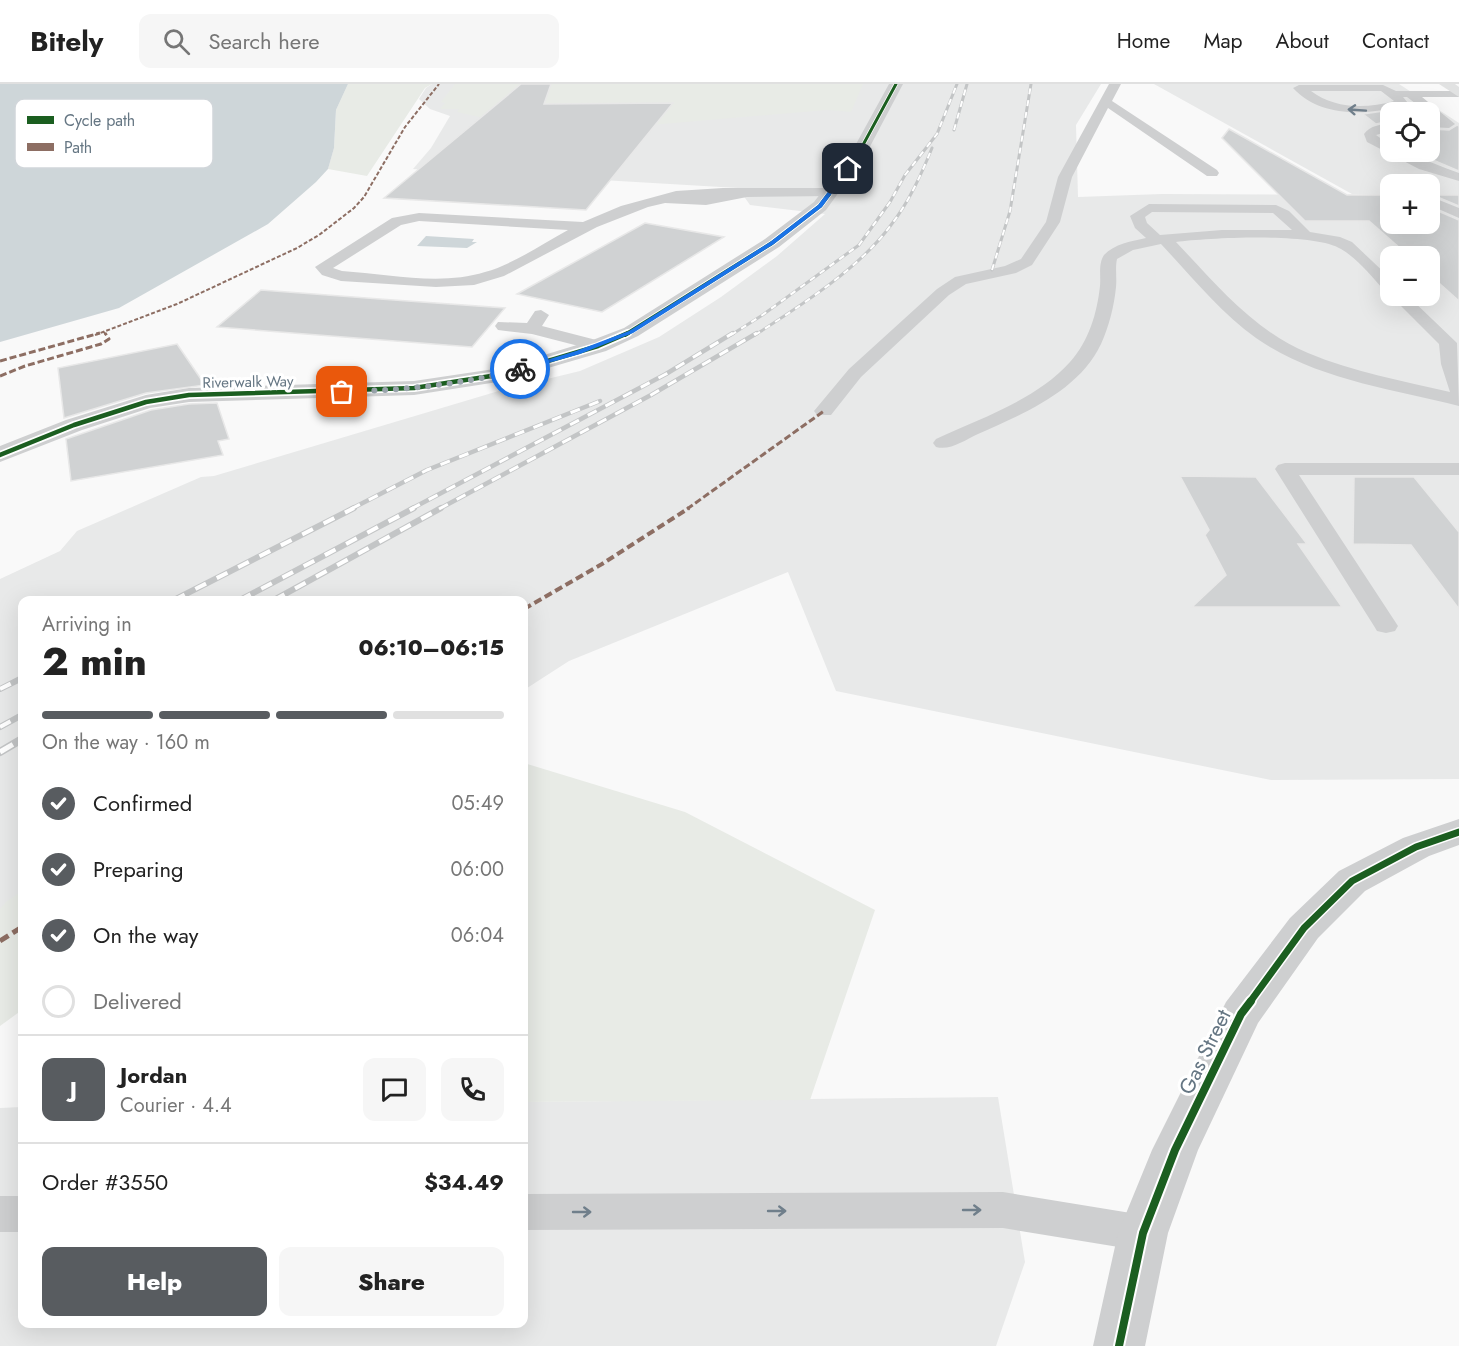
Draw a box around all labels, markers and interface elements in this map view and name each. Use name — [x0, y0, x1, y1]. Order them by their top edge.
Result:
search box — [139, 14, 559, 68]
text: Bitely — [30, 21, 103, 62]
icon: search — [160, 25, 193, 58]
text: Search here — [208, 25, 320, 57]
text: Home — [1117, 26, 1170, 56]
text: Map — [1203, 26, 1243, 56]
text: About — [1276, 26, 1329, 56]
text: Contact — [1362, 26, 1429, 56]
legend — [15, 99, 213, 168]
map controls — [1380, 102, 1440, 306]
button: locate — [1380, 102, 1440, 162]
one-way arrow — [1347, 105, 1367, 116]
text: Cycle path — [64, 109, 135, 132]
text: Path — [64, 136, 92, 159]
pin — [822, 143, 873, 194]
icon: home — [831, 152, 864, 185]
button: + — [1380, 174, 1440, 234]
button: − — [1380, 246, 1440, 306]
courier — [490, 339, 550, 399]
icon: bike — [504, 353, 537, 386]
pin — [316, 366, 367, 417]
street label: Riverwalk Way — [202, 370, 294, 394]
icon: bag — [325, 375, 358, 408]
text: Arriving in — [42, 610, 132, 639]
text: 06:10–06:15 — [358, 631, 504, 663]
text: 2 min — [42, 633, 147, 690]
text: On the way · 160 m — [42, 728, 210, 757]
icon: check — [42, 787, 75, 820]
text: Confirmed — [93, 787, 192, 819]
text: 05:49 — [452, 789, 504, 818]
icon: check — [42, 853, 75, 886]
text: Preparing — [93, 853, 184, 885]
text: 06:00 — [450, 855, 504, 884]
icon: check — [42, 919, 75, 952]
text: On the way — [93, 919, 198, 951]
text: 06:04 — [451, 921, 504, 950]
text: Delivered — [93, 985, 182, 1017]
street label: Gas Street — [1172, 1004, 1238, 1100]
button: chat — [363, 1058, 426, 1121]
button: phone — [441, 1058, 504, 1121]
text: Jordan — [120, 1059, 187, 1091]
text: J — [70, 1073, 77, 1105]
text: Courier · 4.4 — [120, 1091, 232, 1120]
text: Order #3550 — [42, 1166, 168, 1198]
text: $34.49 — [424, 1166, 504, 1198]
one-way arrow — [961, 1204, 981, 1216]
one-way arrow — [766, 1205, 786, 1217]
one-way arrow — [571, 1206, 591, 1218]
button: Help — [42, 1247, 267, 1316]
button: Share — [279, 1247, 504, 1316]

